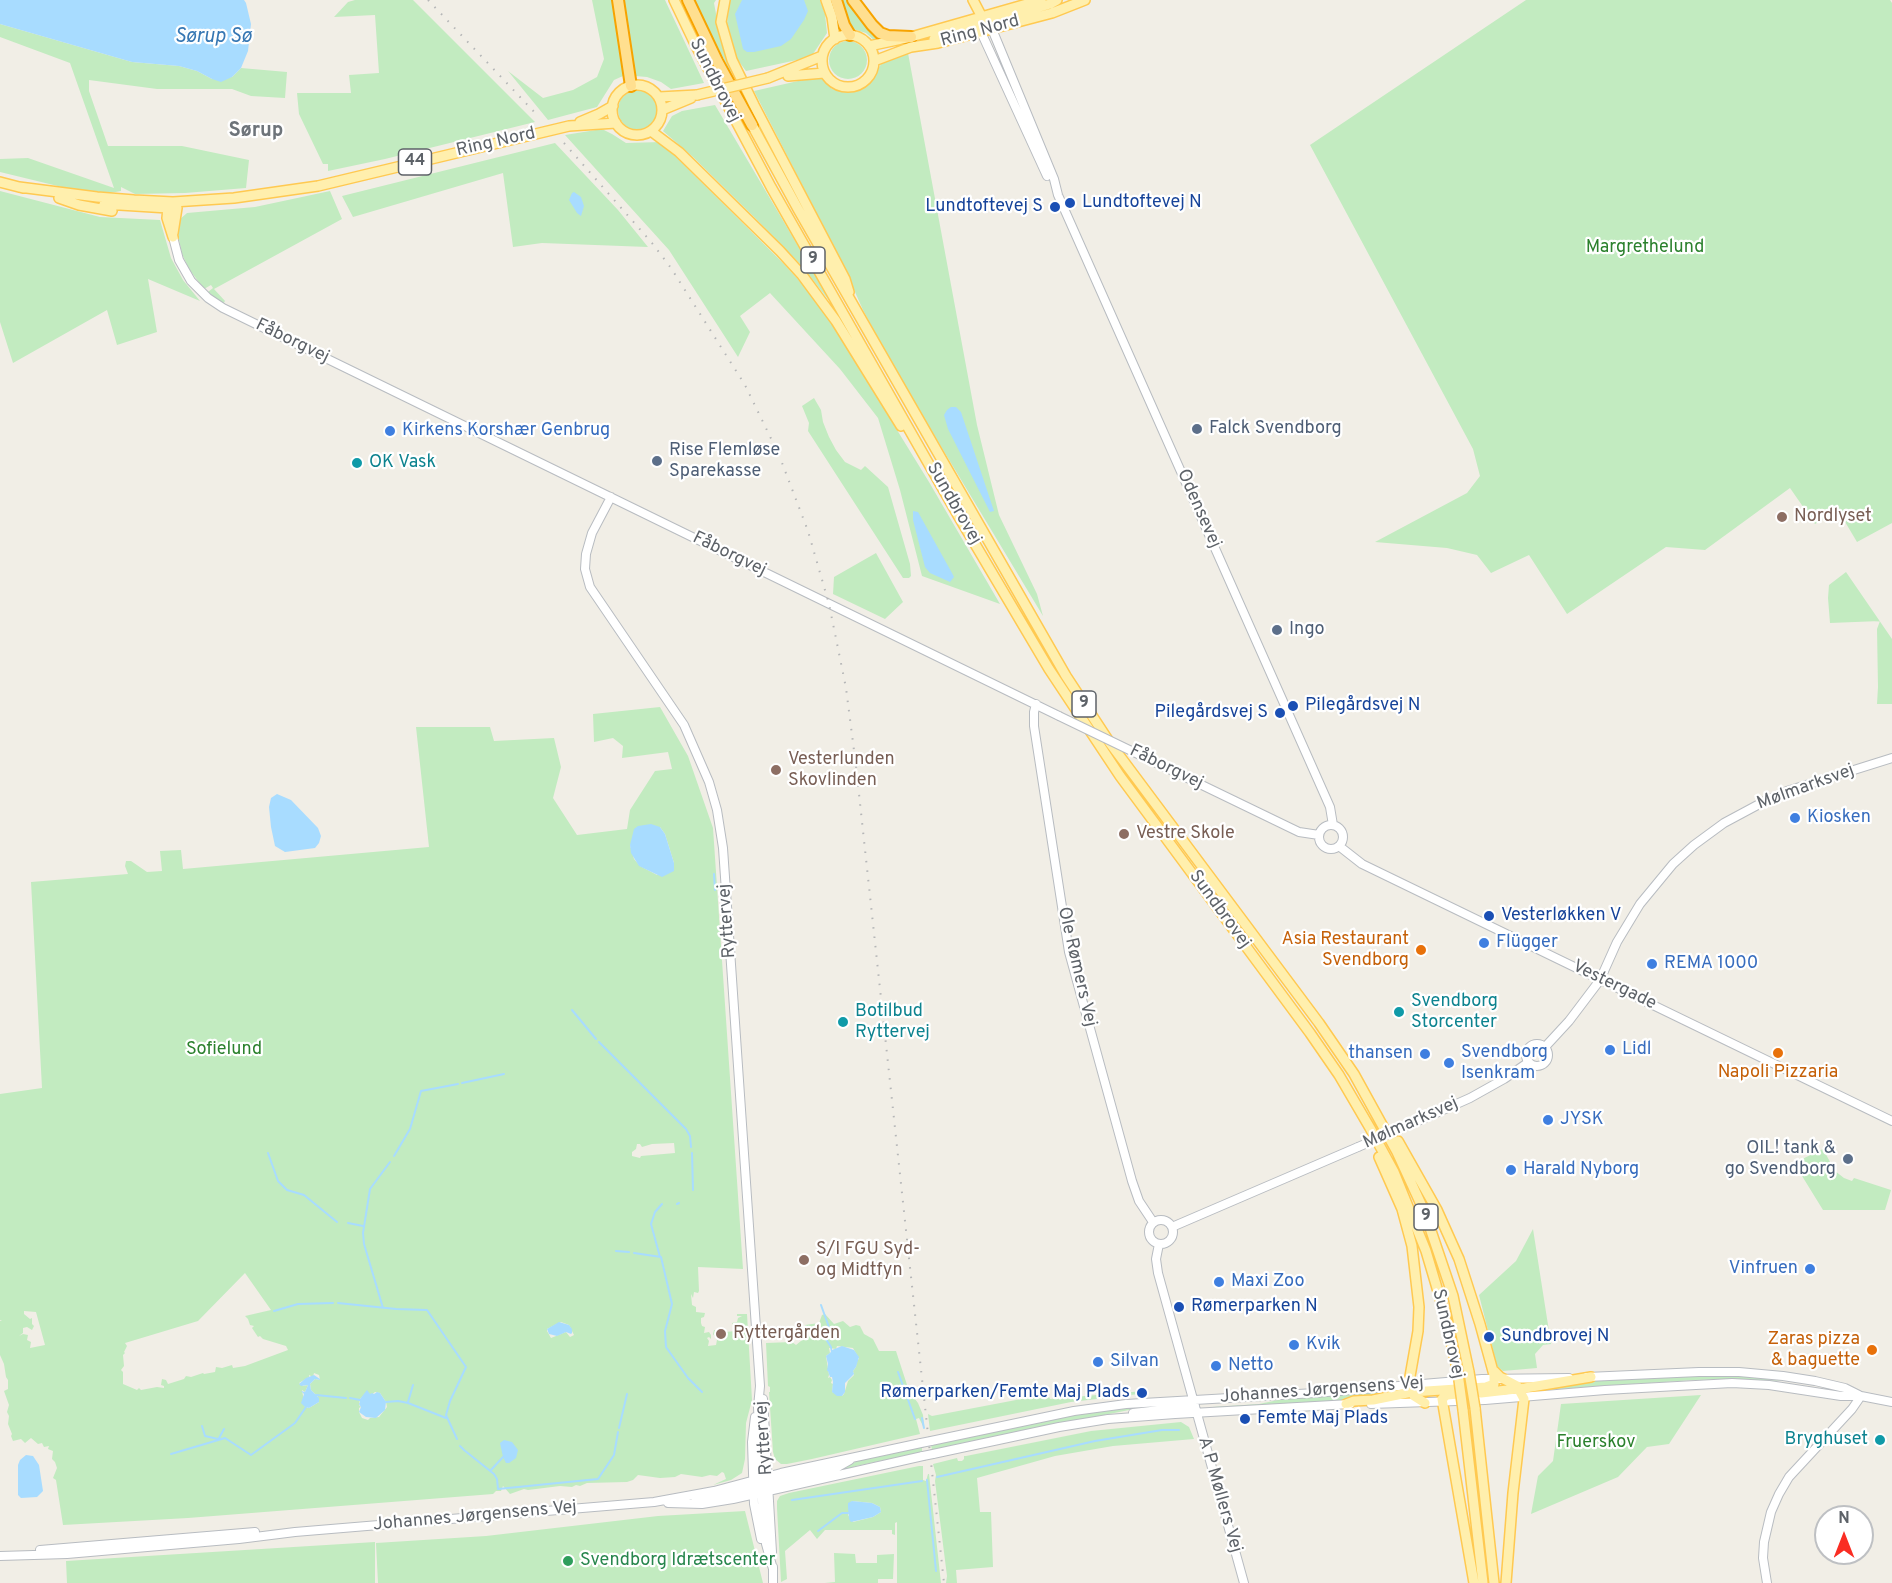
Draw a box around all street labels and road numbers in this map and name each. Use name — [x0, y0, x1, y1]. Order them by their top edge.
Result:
street label: Ring Nord — [938, 11, 1022, 53]
street label: Sundbrovej — [684, 35, 744, 127]
street label: Ring Nord — [454, 123, 538, 163]
road number: 44 — [398, 149, 432, 175]
road number: 9 — [801, 247, 825, 273]
street label: Fåborgvej — [252, 315, 332, 369]
street label: Sundbrovej — [921, 459, 985, 549]
street label: Odensevej — [1171, 466, 1225, 552]
street label: Fåborgvej — [689, 528, 769, 582]
road number: 9 — [1072, 691, 1096, 717]
street label: Fåborgvej — [1126, 741, 1206, 795]
street label: Mølmarksvej — [1754, 760, 1858, 816]
street label: Sundbrovej — [1183, 867, 1255, 953]
street label: Ryttervej — [715, 883, 741, 959]
street label: Ole Rømers Vej — [1052, 905, 1100, 1029]
street label: Vestergade — [1569, 956, 1659, 1016]
street label: Mølmarksvej — [1360, 1093, 1462, 1155]
road number: 9 — [1414, 1204, 1438, 1230]
street label: Sundbrovej — [1426, 1287, 1468, 1381]
street label: Johannes Jørgensens Vej — [1219, 1373, 1425, 1409]
street label: Ryttervej — [752, 1400, 778, 1476]
street label: A P Møllers Vej — [1192, 1435, 1246, 1555]
street label: Johannes Jørgensens Vej — [372, 1497, 578, 1537]

